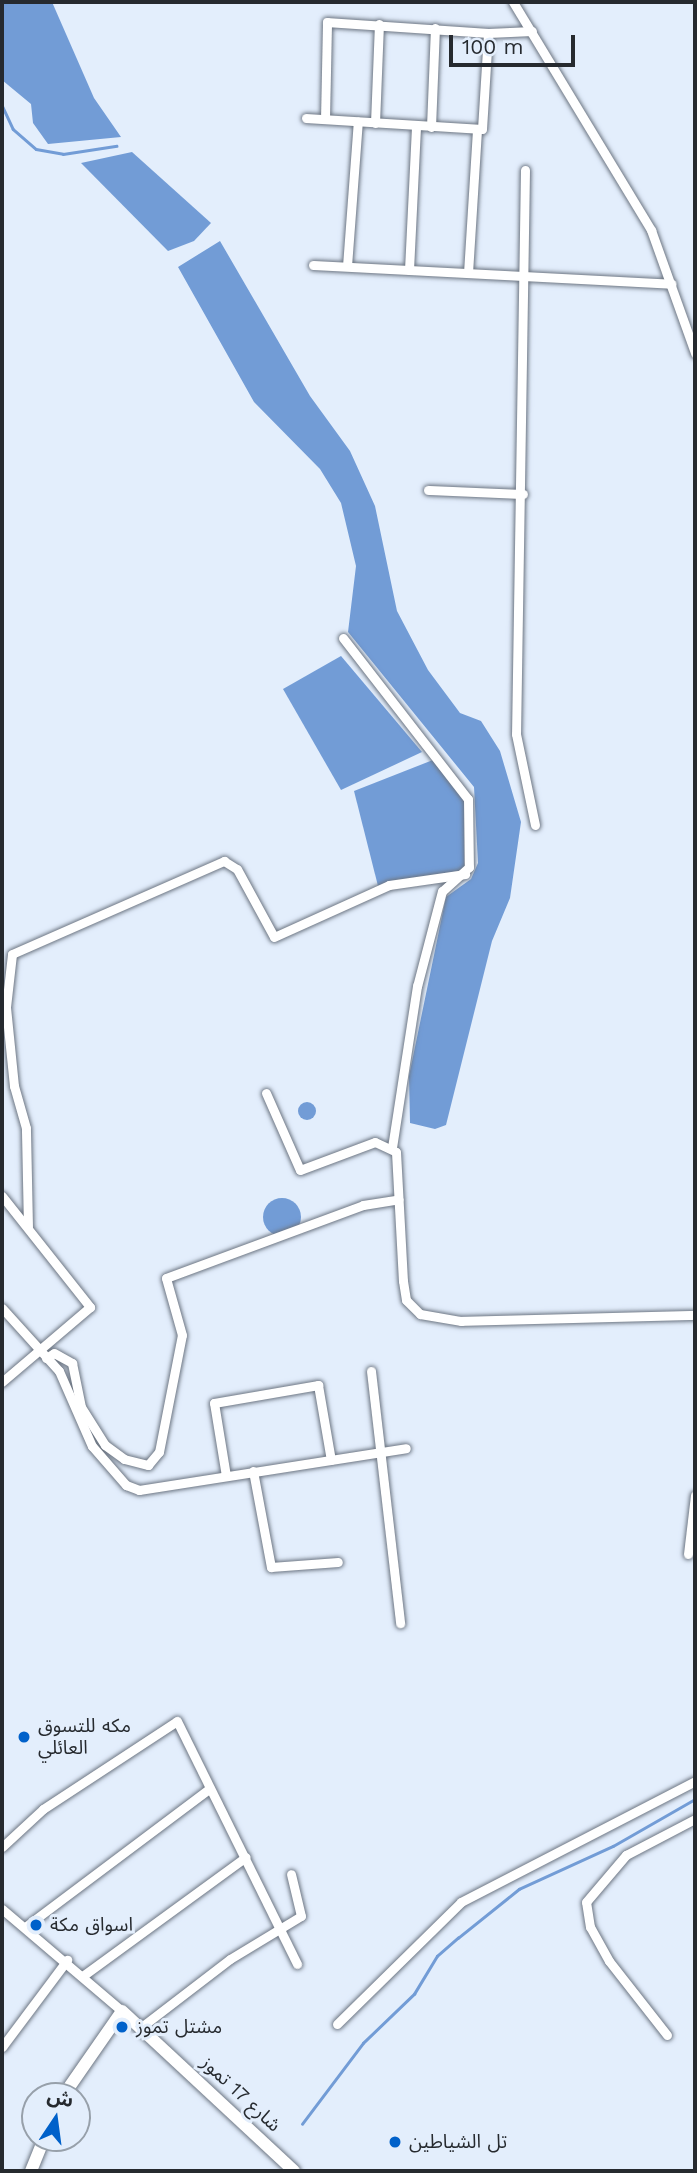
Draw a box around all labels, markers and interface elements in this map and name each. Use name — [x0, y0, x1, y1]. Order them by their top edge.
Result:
scale bar — [452, 21, 578, 65]
text: 100 m — [462, 34, 524, 59]
place label: مكه للتسوق العائلي — [38, 1715, 131, 1759]
marker: مكه للتسوق العائلي — [16, 1729, 32, 1745]
place label: اسواق مكة — [50, 1914, 133, 1936]
marker: اسواق مكة — [28, 1917, 44, 1933]
place label: مشتل تموز — [136, 2016, 222, 2038]
marker: مشتل تموز — [114, 2019, 130, 2035]
street label: شارع 17 تموز — [196, 2051, 286, 2137]
north arrow — [21, 2082, 91, 2152]
text: ش — [45, 2084, 76, 2112]
place label: تل الشياطين — [409, 2131, 507, 2153]
marker: تل الشياطين — [387, 2134, 403, 2150]

